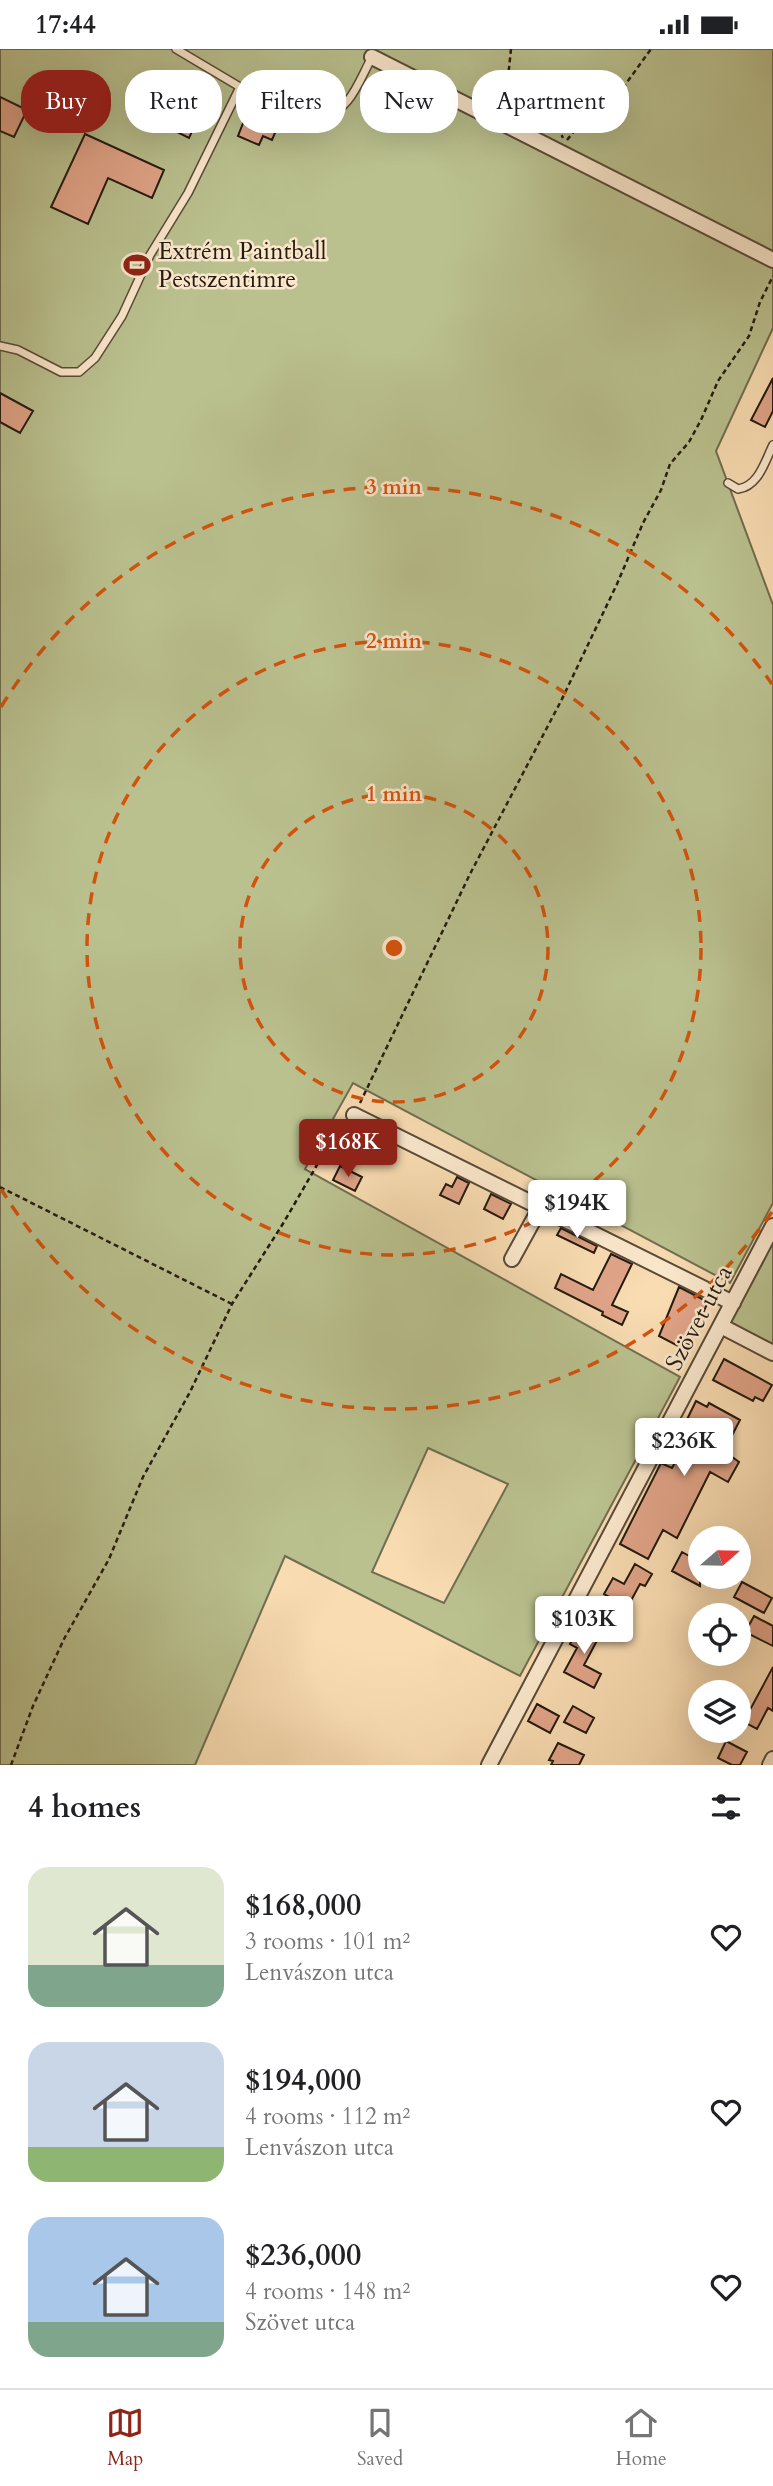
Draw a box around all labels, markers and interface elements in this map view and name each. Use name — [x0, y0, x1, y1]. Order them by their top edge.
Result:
text: 17:44 — [35, 7, 96, 42]
chip: Buy — [21, 70, 111, 133]
chip: Rent — [125, 70, 222, 133]
chip: Filters — [236, 70, 346, 133]
chip: New — [360, 70, 458, 133]
chip: Apartment — [472, 70, 629, 133]
place label: Extrém Paintball Pestszentimre — [158, 235, 327, 296]
sports icon: Extrém Paintball Pestszentimre — [122, 250, 152, 280]
text: 3 min — [366, 473, 422, 502]
text: 2 min — [366, 627, 422, 656]
text: 1 min — [366, 780, 422, 809]
centre of rings — [382, 936, 406, 960]
pin: $168K — [299, 1119, 397, 1179]
text: $168K — [315, 1126, 381, 1157]
pin: $194K — [528, 1181, 626, 1240]
text: $194K — [544, 1187, 610, 1218]
street label: Szövet utca — [657, 1259, 741, 1376]
pin: $236K — [635, 1419, 733, 1478]
text: $236K — [651, 1425, 717, 1456]
north arrow — [688, 1526, 751, 1589]
map controls — [688, 1526, 751, 1743]
pin: $103K — [535, 1597, 633, 1656]
text: $103K — [551, 1603, 617, 1634]
button: locate — [688, 1603, 751, 1666]
button: layers — [688, 1680, 751, 1743]
text: 4 homes — [28, 1787, 141, 1828]
icon: filters — [707, 1788, 745, 1826]
text: $168,000 — [245, 1885, 361, 1926]
icon: home — [84, 1895, 168, 1979]
icon: heart — [707, 1918, 745, 1956]
text: 3 rooms · 101 m² — [245, 1926, 410, 1957]
text: Lenvászon utca — [245, 1957, 394, 1988]
text: $194,000 — [245, 2060, 361, 2101]
icon: home — [84, 2070, 168, 2154]
icon: heart — [707, 2093, 745, 2131]
text: 4 rooms · 112 m² — [245, 2101, 410, 2132]
text: Lenvászon utca — [245, 2132, 394, 2163]
text: $236,000 — [245, 2235, 361, 2276]
icon: home — [84, 2245, 168, 2329]
icon: heart — [707, 2268, 745, 2306]
text: 4 rooms · 148 m² — [245, 2276, 410, 2307]
text: Szövet utca — [245, 2307, 355, 2338]
tab: Map — [106, 2404, 144, 2472]
tab: Saved — [357, 2404, 403, 2472]
tab: Home — [616, 2404, 667, 2472]

